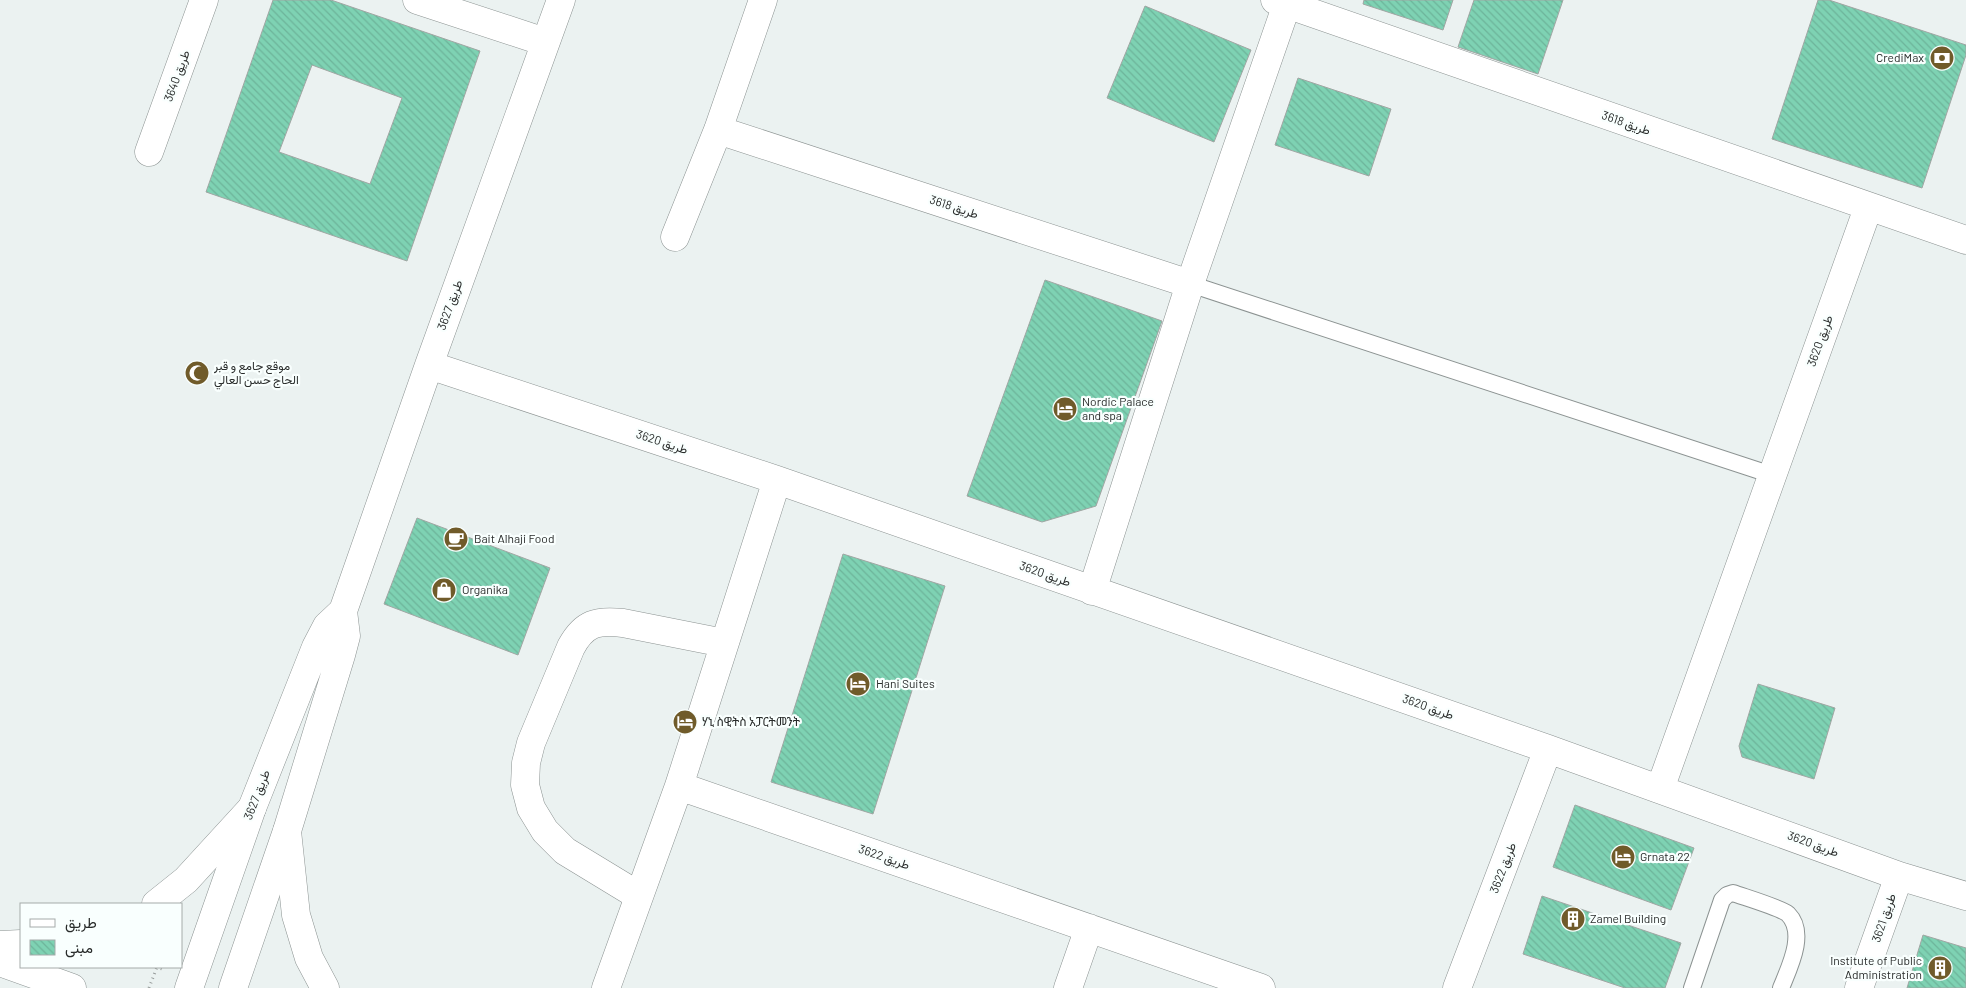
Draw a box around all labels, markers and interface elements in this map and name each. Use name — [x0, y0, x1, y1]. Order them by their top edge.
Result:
bank icon: CrediMax — [1929, 45, 1955, 71]
street label: طريق 3640 — [160, 48, 194, 104]
place label: CrediMax — [1876, 50, 1924, 64]
street label: طريق 3618 — [1600, 107, 1653, 139]
street label: طريق 3618 — [928, 192, 981, 222]
street label: طريق 3627 — [434, 278, 467, 332]
street label: طريق 3620 — [1803, 313, 1837, 369]
place label: موقع جامع و قبر الحاج حسن العالي — [213, 358, 299, 390]
mosque icon: موقع جامع و قبر الحاج حسن العالي — [184, 360, 210, 386]
place label: Nordic Palace and spa — [1082, 394, 1154, 422]
hotel icon: Nordic Palace and spa — [1052, 396, 1078, 422]
street label: طريق 3620 — [634, 426, 690, 458]
cafe icon: Bait Alhaji Food — [443, 526, 469, 552]
place label: Bait Alhaji Food — [474, 531, 554, 545]
street label: طريق 3620 — [1017, 558, 1073, 590]
shop icon: Organika — [431, 577, 457, 603]
place label: Organika — [462, 582, 508, 596]
hotel icon: Hani Suites — [845, 671, 871, 697]
place label: Hani Suites — [876, 676, 935, 690]
street label: طريق 3620 — [1400, 691, 1456, 723]
hotel icon: ሃኒ ስዊትስ አፓርትመንት — [672, 709, 698, 735]
place label: ሃኒ ስዊትስ አፓርትመንት — [702, 714, 801, 728]
street label: طريق 3627 — [240, 768, 274, 822]
street label: طريق 3620 — [1785, 827, 1841, 861]
street label: طريق 3622 — [1486, 840, 1520, 896]
street label: طريق 3622 — [856, 841, 912, 873]
hotel icon: Grnata 22 — [1610, 844, 1636, 870]
place label: Grnata 22 — [1640, 849, 1690, 863]
street label: طريق 3621 — [1868, 891, 1900, 945]
legend — [20, 903, 182, 968]
building icon: Zamel Building — [1560, 906, 1586, 932]
place label: Zamel Building — [1590, 911, 1666, 925]
text: طريق — [65, 913, 97, 933]
text: مبنى — [65, 938, 93, 958]
place label: Institute of Public Administration — [1830, 953, 1922, 981]
building icon: Institute of Public Administration — [1927, 955, 1953, 981]

